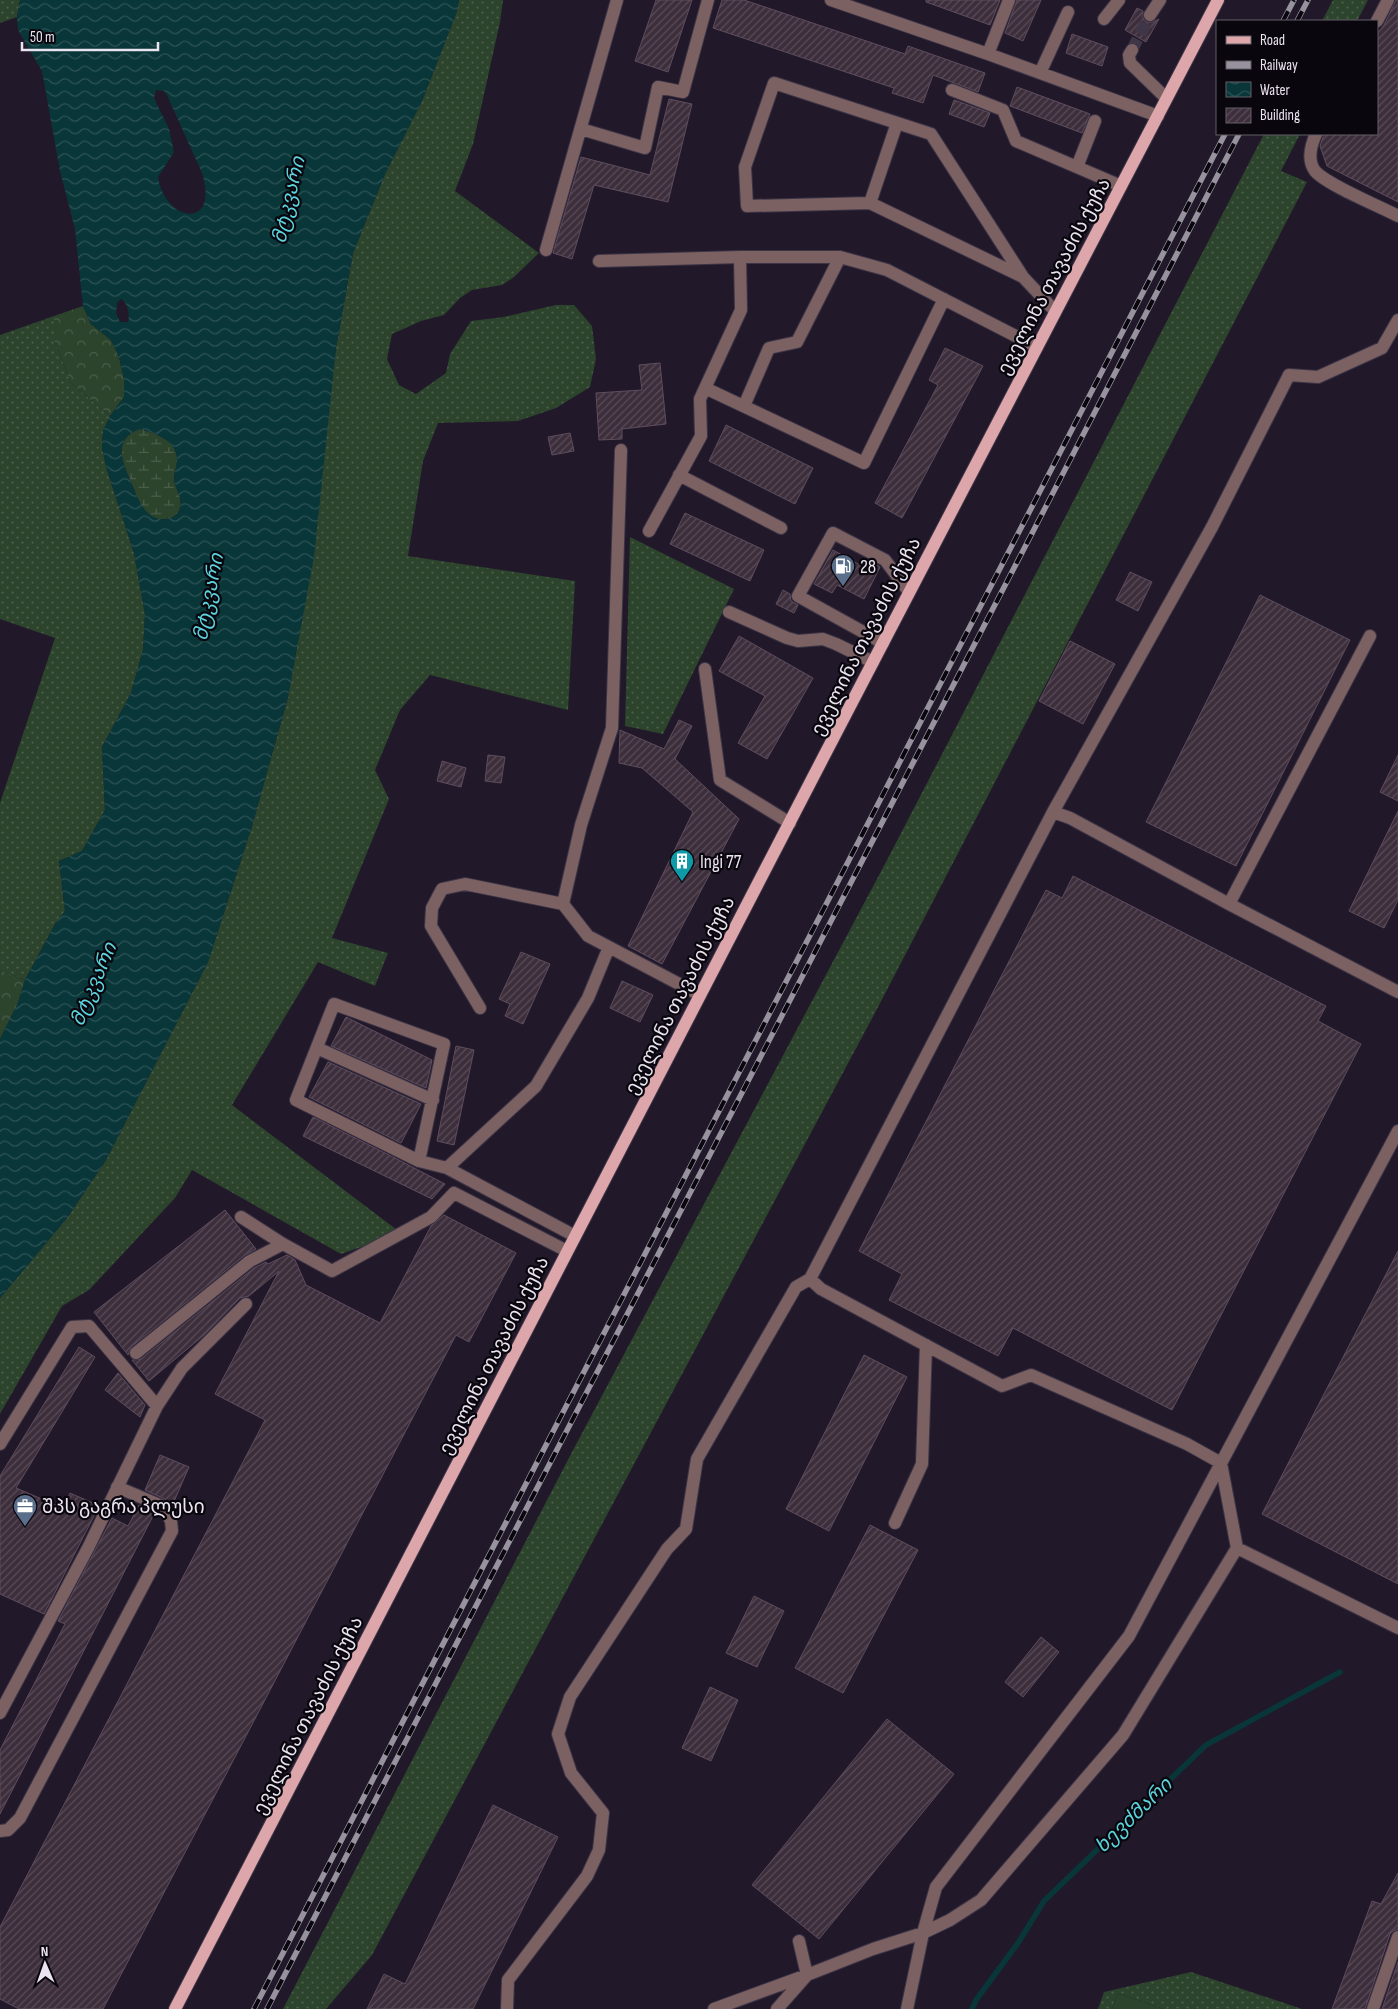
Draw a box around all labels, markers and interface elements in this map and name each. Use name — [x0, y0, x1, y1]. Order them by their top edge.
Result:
scale bar — [22, 20, 159, 52]
legend — [1216, 20, 1378, 135]
text: 50 m — [30, 28, 55, 47]
text: Road — [1260, 31, 1285, 50]
text: Railway — [1260, 56, 1298, 75]
text: Water — [1260, 81, 1291, 100]
text: Building — [1260, 106, 1300, 125]
water label: მტკვარი — [267, 153, 311, 246]
street label: ეველინა თავაძის ქუჩა — [993, 175, 1116, 379]
street label: ეველინა თავაძის ქუჩა — [806, 534, 926, 740]
water label: მტკვარი — [189, 550, 229, 643]
fuel station icon: 28 — [830, 553, 856, 587]
place label: 28 — [860, 556, 876, 579]
building icon: Ingi 77 — [669, 848, 695, 882]
place label: Ingi 77 — [700, 851, 742, 874]
street label: ეველინა თავაძის ქუჩა — [620, 893, 740, 1099]
water label: მტკვარი — [66, 938, 123, 1030]
street label: ეველინა თავაძის ქუჩა — [434, 1253, 554, 1459]
office icon: შპს გაგრა პლუსი — [12, 1493, 38, 1527]
place label: შპს გაგრა პლუსი — [42, 1496, 205, 1519]
street label: ეველინა თავაძის ქუჩა — [248, 1613, 368, 1819]
water label: ხევძმარი — [1090, 1772, 1178, 1858]
north arrow — [20, 1939, 70, 1989]
text: N — [41, 1943, 49, 1960]

